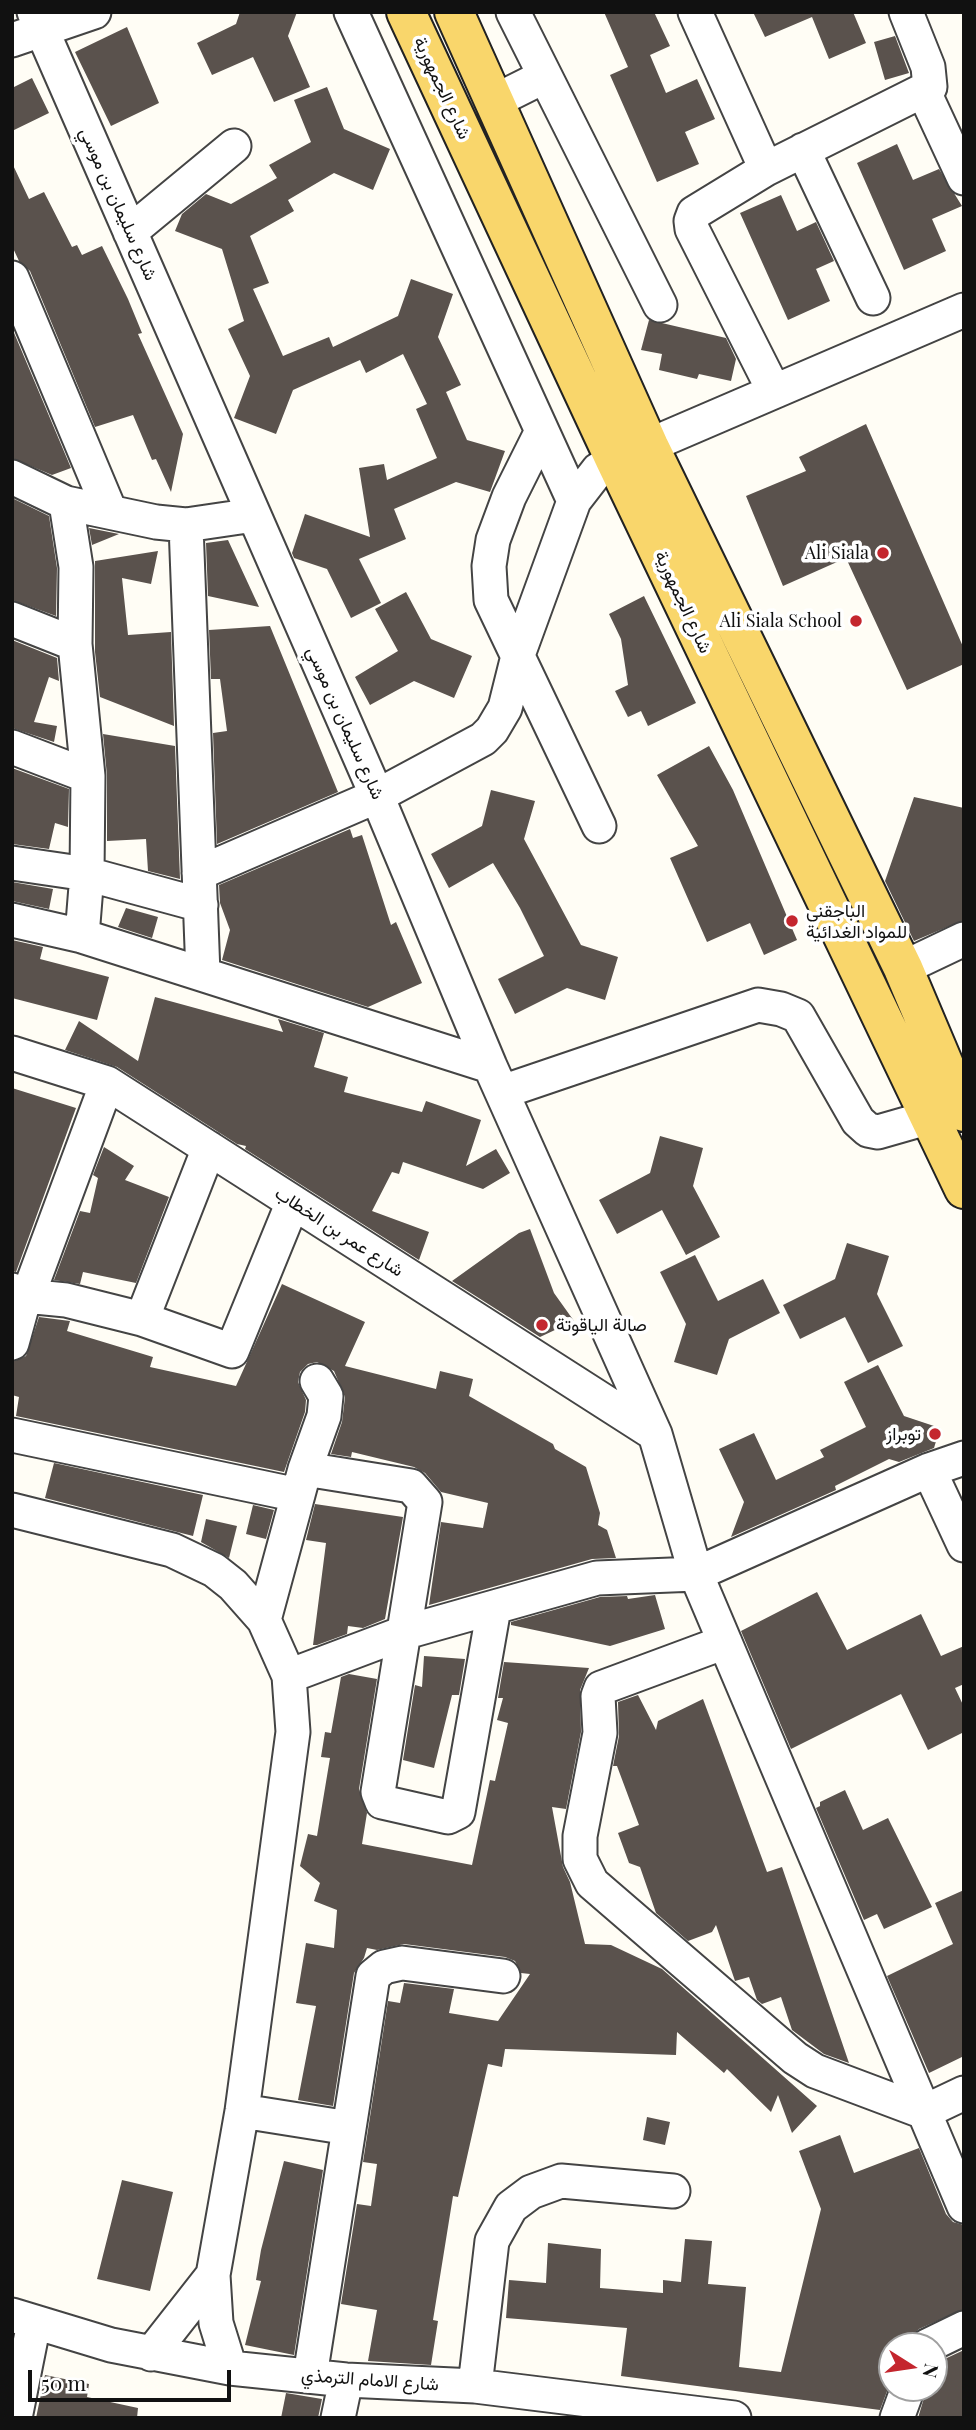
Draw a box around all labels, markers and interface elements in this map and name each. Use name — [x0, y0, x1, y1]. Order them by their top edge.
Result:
street label: شارع الجمهورية — [409, 33, 475, 143]
street label: شارع سليمان بن موسي — [75, 124, 161, 284]
place label: Ali Siala — [805, 542, 869, 564]
marker: Ali Siala — [875, 545, 891, 561]
street label: شارع الجمهورية — [650, 547, 716, 657]
place label: Ali Siala School — [719, 610, 842, 632]
marker: Ali Siala School — [848, 613, 864, 629]
street label: شارع سليمان بن موسي — [302, 643, 388, 803]
place label: الباجقني للمواد الغدائية — [806, 900, 907, 942]
marker: الباجقني للمواد الغدائية — [784, 913, 800, 929]
street label: شارع عمر بن الخطاب — [271, 1182, 407, 1282]
place label: صالة الياقوتة — [556, 1314, 647, 1336]
marker: صالة الياقوتة — [534, 1317, 550, 1333]
place label: توبراز — [886, 1423, 921, 1445]
marker: توبراز — [927, 1426, 943, 1442]
north arrow — [878, 2332, 948, 2402]
scale bar — [32, 2356, 234, 2400]
text: N — [917, 2362, 946, 2380]
street label: شارع الامام الترمذي — [301, 2364, 439, 2396]
text: 50 m — [41, 2368, 86, 2396]

